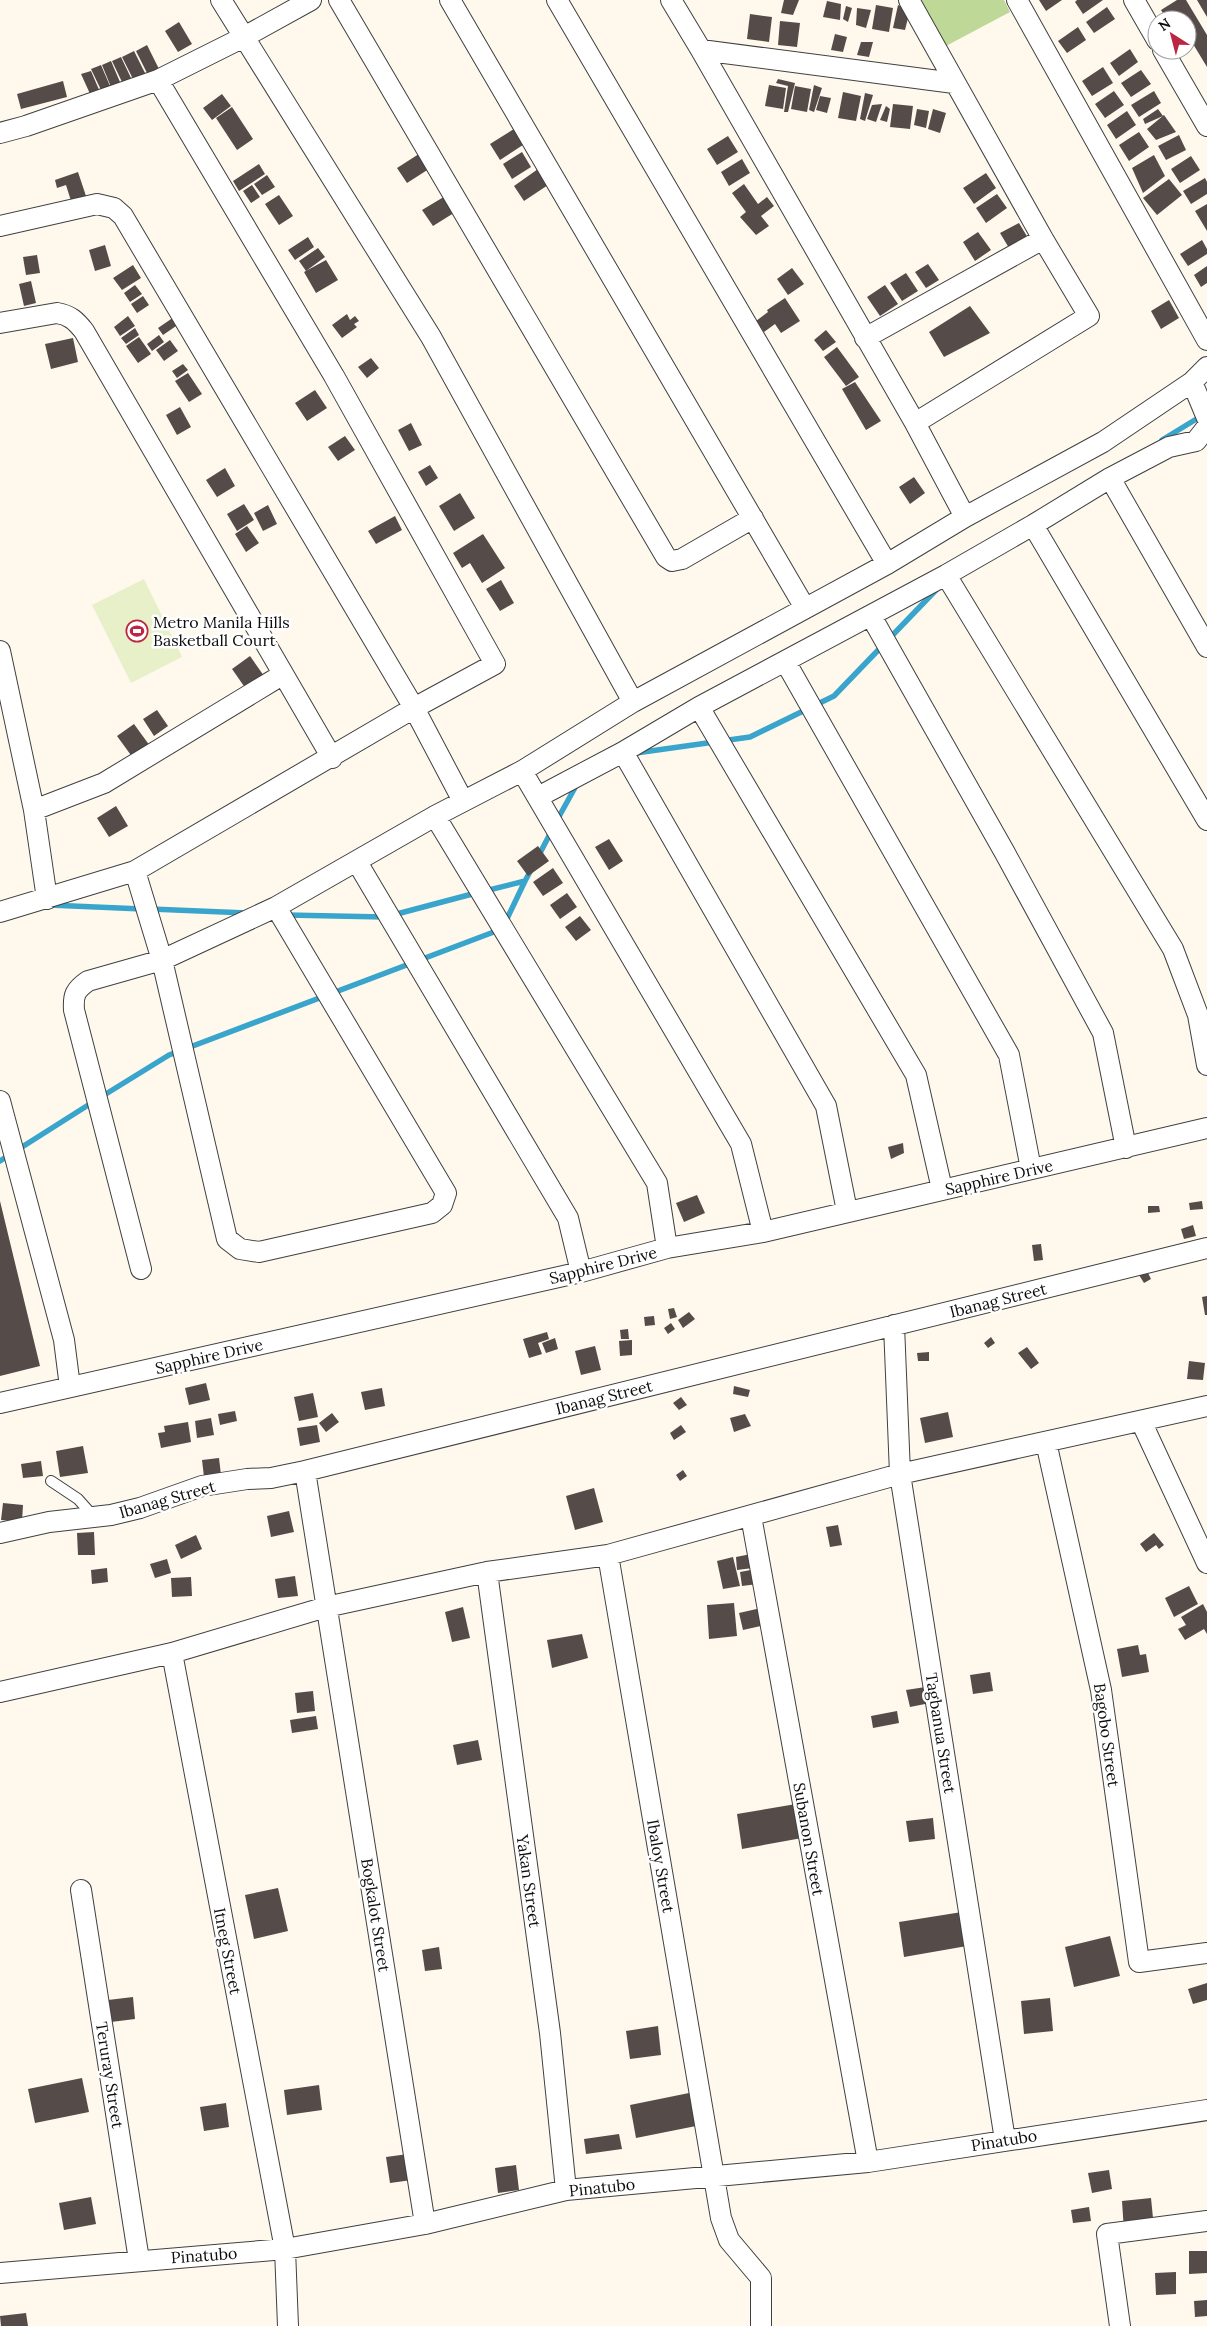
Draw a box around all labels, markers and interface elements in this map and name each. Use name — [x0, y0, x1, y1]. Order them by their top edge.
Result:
north arrow — [1147, 10, 1197, 60]
text: N — [1155, 14, 1174, 35]
place label: Metro Manila Hills Basketball Court — [153, 612, 290, 650]
sports icon: Metro Manila Hills Basketball Court — [125, 619, 149, 643]
street label: Sapphire Drive — [943, 1155, 1055, 1199]
street label: Sapphire Drive — [547, 1242, 659, 1288]
street label: Ibanag Street — [947, 1278, 1049, 1322]
street label: Sapphire Drive — [153, 1334, 265, 1378]
street label: Ibanag Street — [553, 1375, 655, 1419]
street label: Ibanag Street — [117, 1475, 218, 1522]
street label: Tagbanua Street — [922, 1671, 961, 1796]
street label: Bagobo Street — [1090, 1682, 1124, 1789]
street label: Subanon Street — [789, 1781, 829, 1898]
street label: Ibaloy Street — [643, 1818, 679, 1915]
street label: Yakan Street — [512, 1832, 546, 1930]
street label: Bogkalot Street — [357, 1857, 395, 1974]
street label: Itneg Street — [210, 1906, 246, 1997]
street label: Teruray Street — [92, 2020, 128, 2130]
street label: Pinatubo — [970, 2125, 1038, 2155]
street label: Pinatubo — [568, 2174, 636, 2200]
street label: Pinatubo — [170, 2243, 238, 2267]

